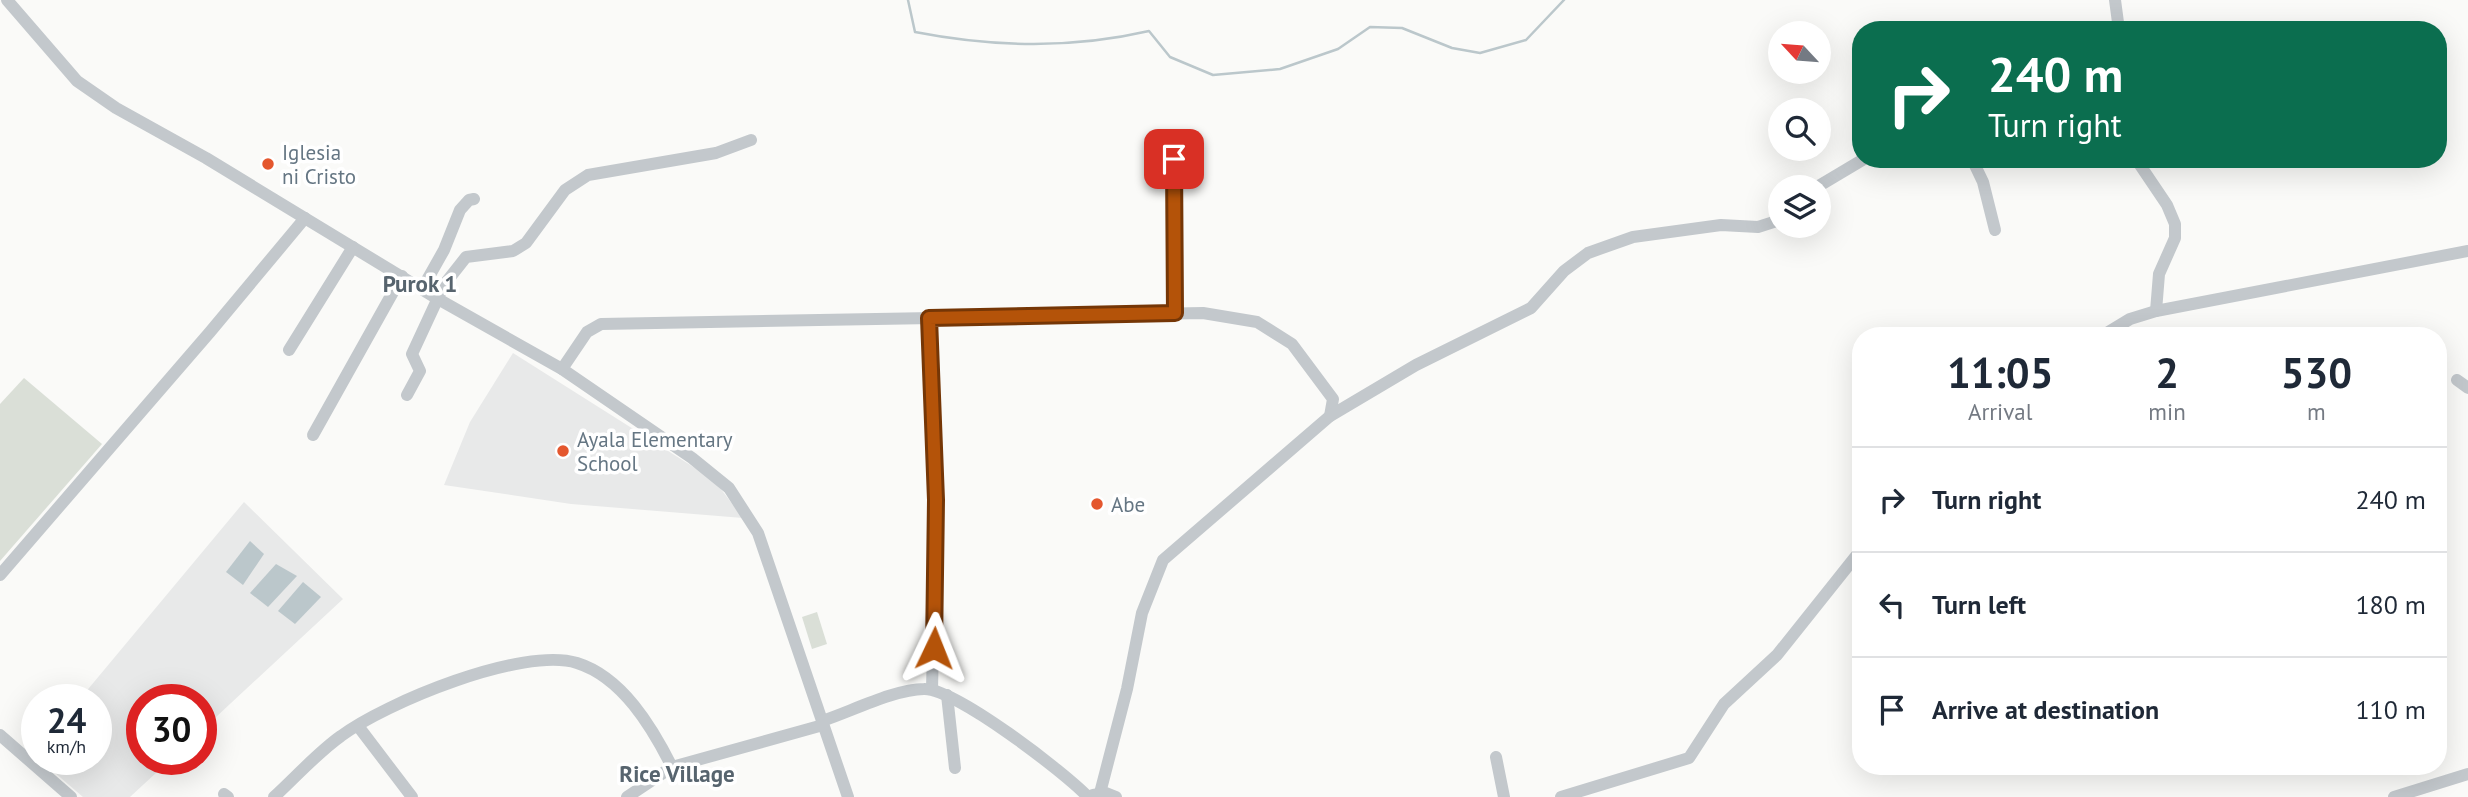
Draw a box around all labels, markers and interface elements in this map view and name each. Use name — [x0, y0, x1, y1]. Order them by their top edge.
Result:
north arrow — [1768, 21, 1830, 84]
map controls — [1768, 21, 1831, 238]
text: 240 m — [1988, 42, 2123, 106]
icon: right — [1873, 49, 1964, 140]
button: search — [1768, 98, 1831, 161]
text: Turn right — [1988, 104, 2122, 146]
pin — [1144, 129, 1204, 189]
place label: Iglesia ni Cristo — [282, 139, 356, 190]
icon: arrive — [1155, 140, 1193, 178]
marker: Iglesia ni Cristo — [260, 156, 276, 172]
button: layers — [1768, 175, 1831, 238]
district label: Purok 1 — [383, 269, 457, 298]
text: 11:05 — [1947, 345, 2053, 400]
text: 2 — [2155, 345, 2179, 400]
text: 530 — [2281, 345, 2352, 400]
text: Arrival — [1968, 397, 2032, 426]
text: min — [2148, 397, 2186, 426]
text: m — [2307, 397, 2326, 426]
place label: Ayala Elementary School — [577, 426, 733, 477]
marker: Ayala Elementary School — [555, 443, 571, 459]
icon: right — [1873, 481, 1911, 519]
text: Turn right — [1932, 483, 2041, 516]
text: 240 m — [2355, 483, 2426, 516]
place label: Abe — [1111, 491, 1145, 518]
marker: Abe — [1089, 496, 1105, 512]
icon: left — [1873, 586, 1911, 624]
text: Turn left — [1932, 588, 2026, 621]
text: 180 m — [2355, 588, 2426, 621]
position arrow — [897, 611, 971, 685]
speed limit sign: 30 — [126, 684, 217, 775]
icon: arrive — [1873, 691, 1911, 729]
text: Arrive at destination — [1932, 693, 2159, 726]
text: 110 m — [2355, 693, 2426, 726]
text: 24 — [47, 697, 86, 743]
text: km/h — [47, 735, 86, 758]
district label: Rice Village — [619, 759, 735, 788]

